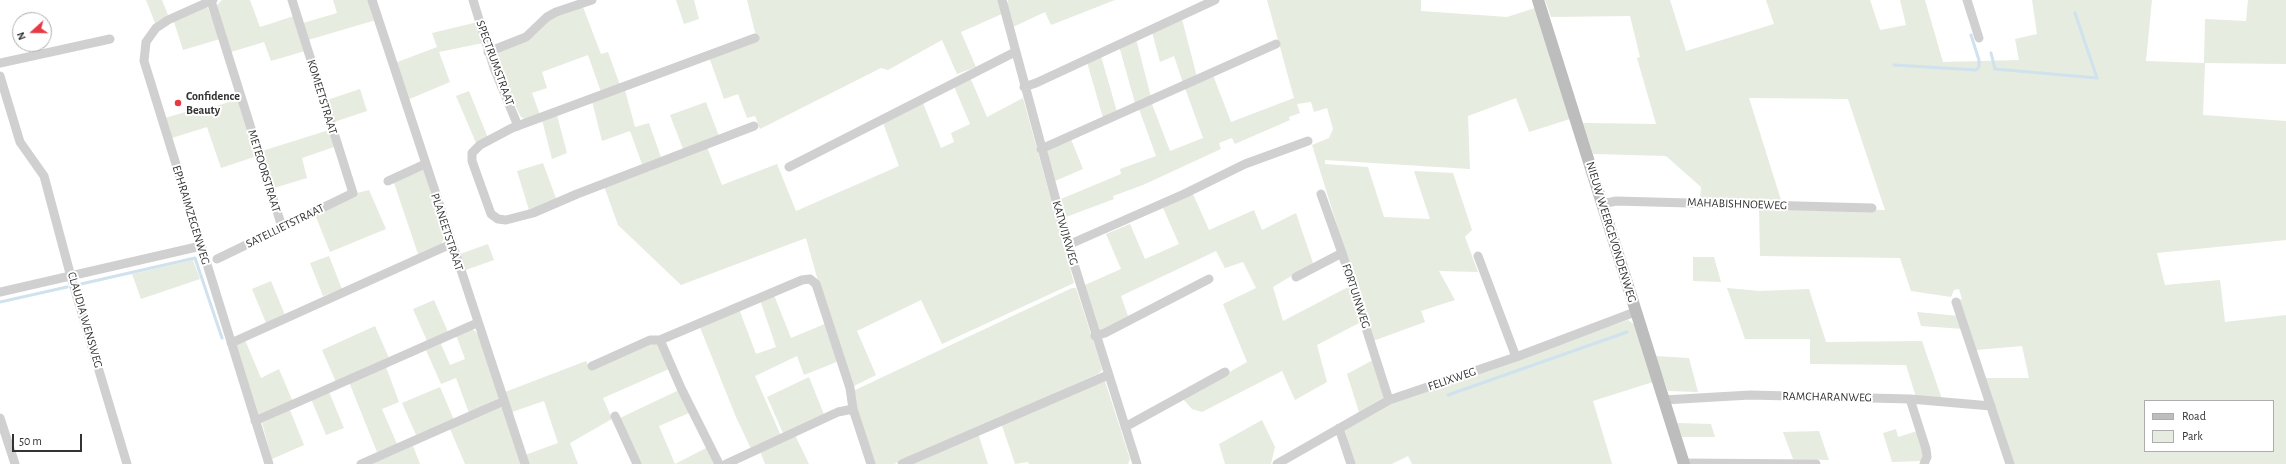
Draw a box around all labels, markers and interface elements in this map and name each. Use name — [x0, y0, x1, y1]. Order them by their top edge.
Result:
north arrow — [12, 12, 52, 52]
street label: SPECTRUMSTRAAT — [473, 18, 517, 108]
text: N — [15, 31, 28, 42]
street label: KOMEETSTRAAT — [304, 58, 340, 136]
place label: Confidence Beauty — [186, 89, 240, 117]
marker: Confidence Beauty — [173, 98, 183, 108]
street label: METEOORSTRAAT — [245, 128, 283, 214]
street label: NIEUW WEERGEVONDENWEG — [1583, 160, 1639, 304]
street label: EPHRAIMZEGENWEG — [169, 164, 213, 266]
street label: PLANEETSTRAAT — [428, 191, 466, 273]
street label: MAHABISHNOEWEG — [1687, 195, 1787, 213]
street label: KATWIJKWEG — [1049, 199, 1081, 267]
street label: SATELLIETSTRAAT — [243, 201, 327, 251]
street label: FORTUINWEG — [1339, 262, 1373, 330]
street label: CLAUDIA WENSWEG — [64, 270, 106, 370]
street label: FELIXWEG — [1426, 364, 1478, 394]
street label: RAMCHARANWEG — [1782, 389, 1872, 405]
legend — [2144, 400, 2274, 452]
text: Road — [2182, 410, 2206, 422]
scale bar — [14, 426, 84, 452]
text: Park — [2182, 430, 2203, 442]
text: 50 m — [19, 435, 42, 447]

